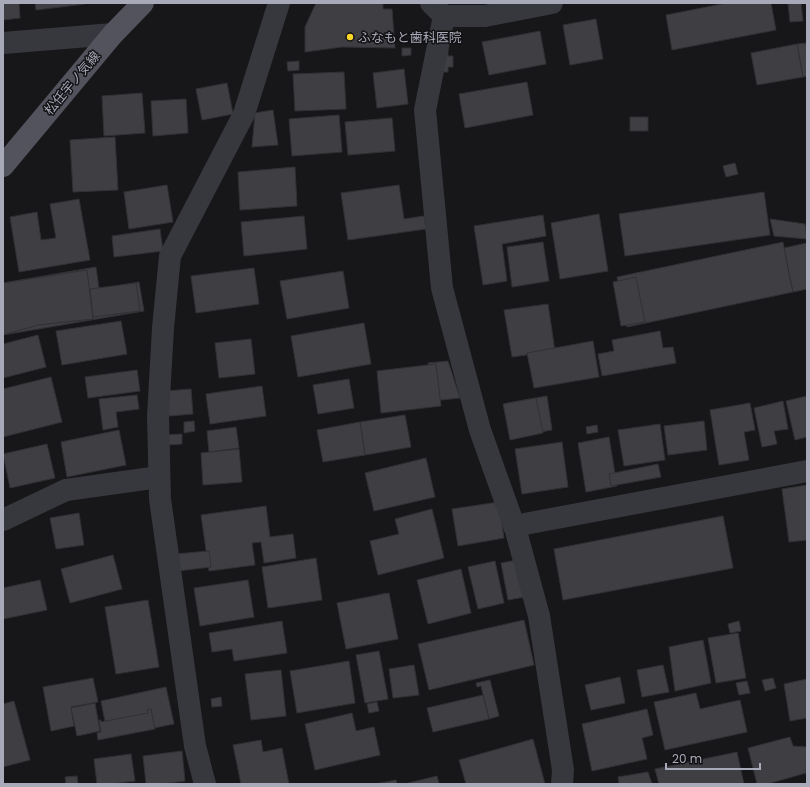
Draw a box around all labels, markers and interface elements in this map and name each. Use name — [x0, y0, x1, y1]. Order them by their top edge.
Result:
place label: ふなもと歯科医院 — [358, 28, 462, 47]
marker: ふなもと歯科医院 — [345, 32, 355, 42]
street label: 松任宇ノ気線 — [40, 47, 104, 119]
scale bar — [666, 745, 760, 771]
text: 20 m — [672, 750, 702, 767]

